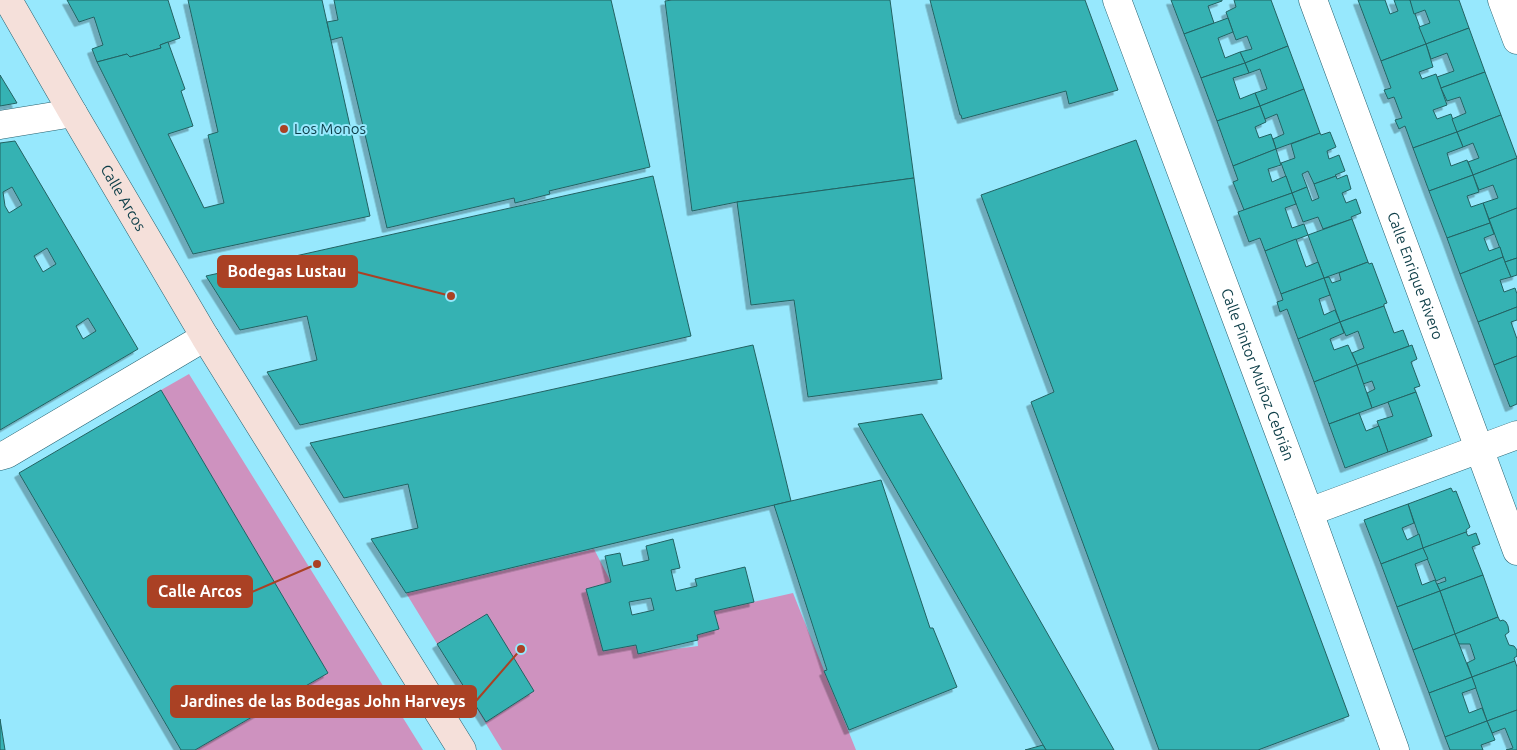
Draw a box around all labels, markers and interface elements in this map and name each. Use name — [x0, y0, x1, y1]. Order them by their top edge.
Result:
place label: Los Monos — [294, 120, 366, 137]
marker: Los Monos — [278, 123, 290, 135]
street label: Calle Arcos — [97, 161, 150, 234]
street label: Calle Enrique Rivero — [1384, 209, 1447, 342]
callout: Bodegas Lustau — [218, 256, 357, 287]
text: Bodegas Lustau — [228, 262, 346, 280]
street label: Calle Pintor Muñoz Cebrián — [1218, 286, 1298, 463]
callout: Calle Arcos — [148, 576, 252, 607]
text: Calle Arcos — [158, 582, 242, 600]
callout: Jardines de las Bodegas John Harveys — [171, 686, 476, 717]
text: Jardines de las Bodegas John Harveys — [180, 692, 466, 710]

